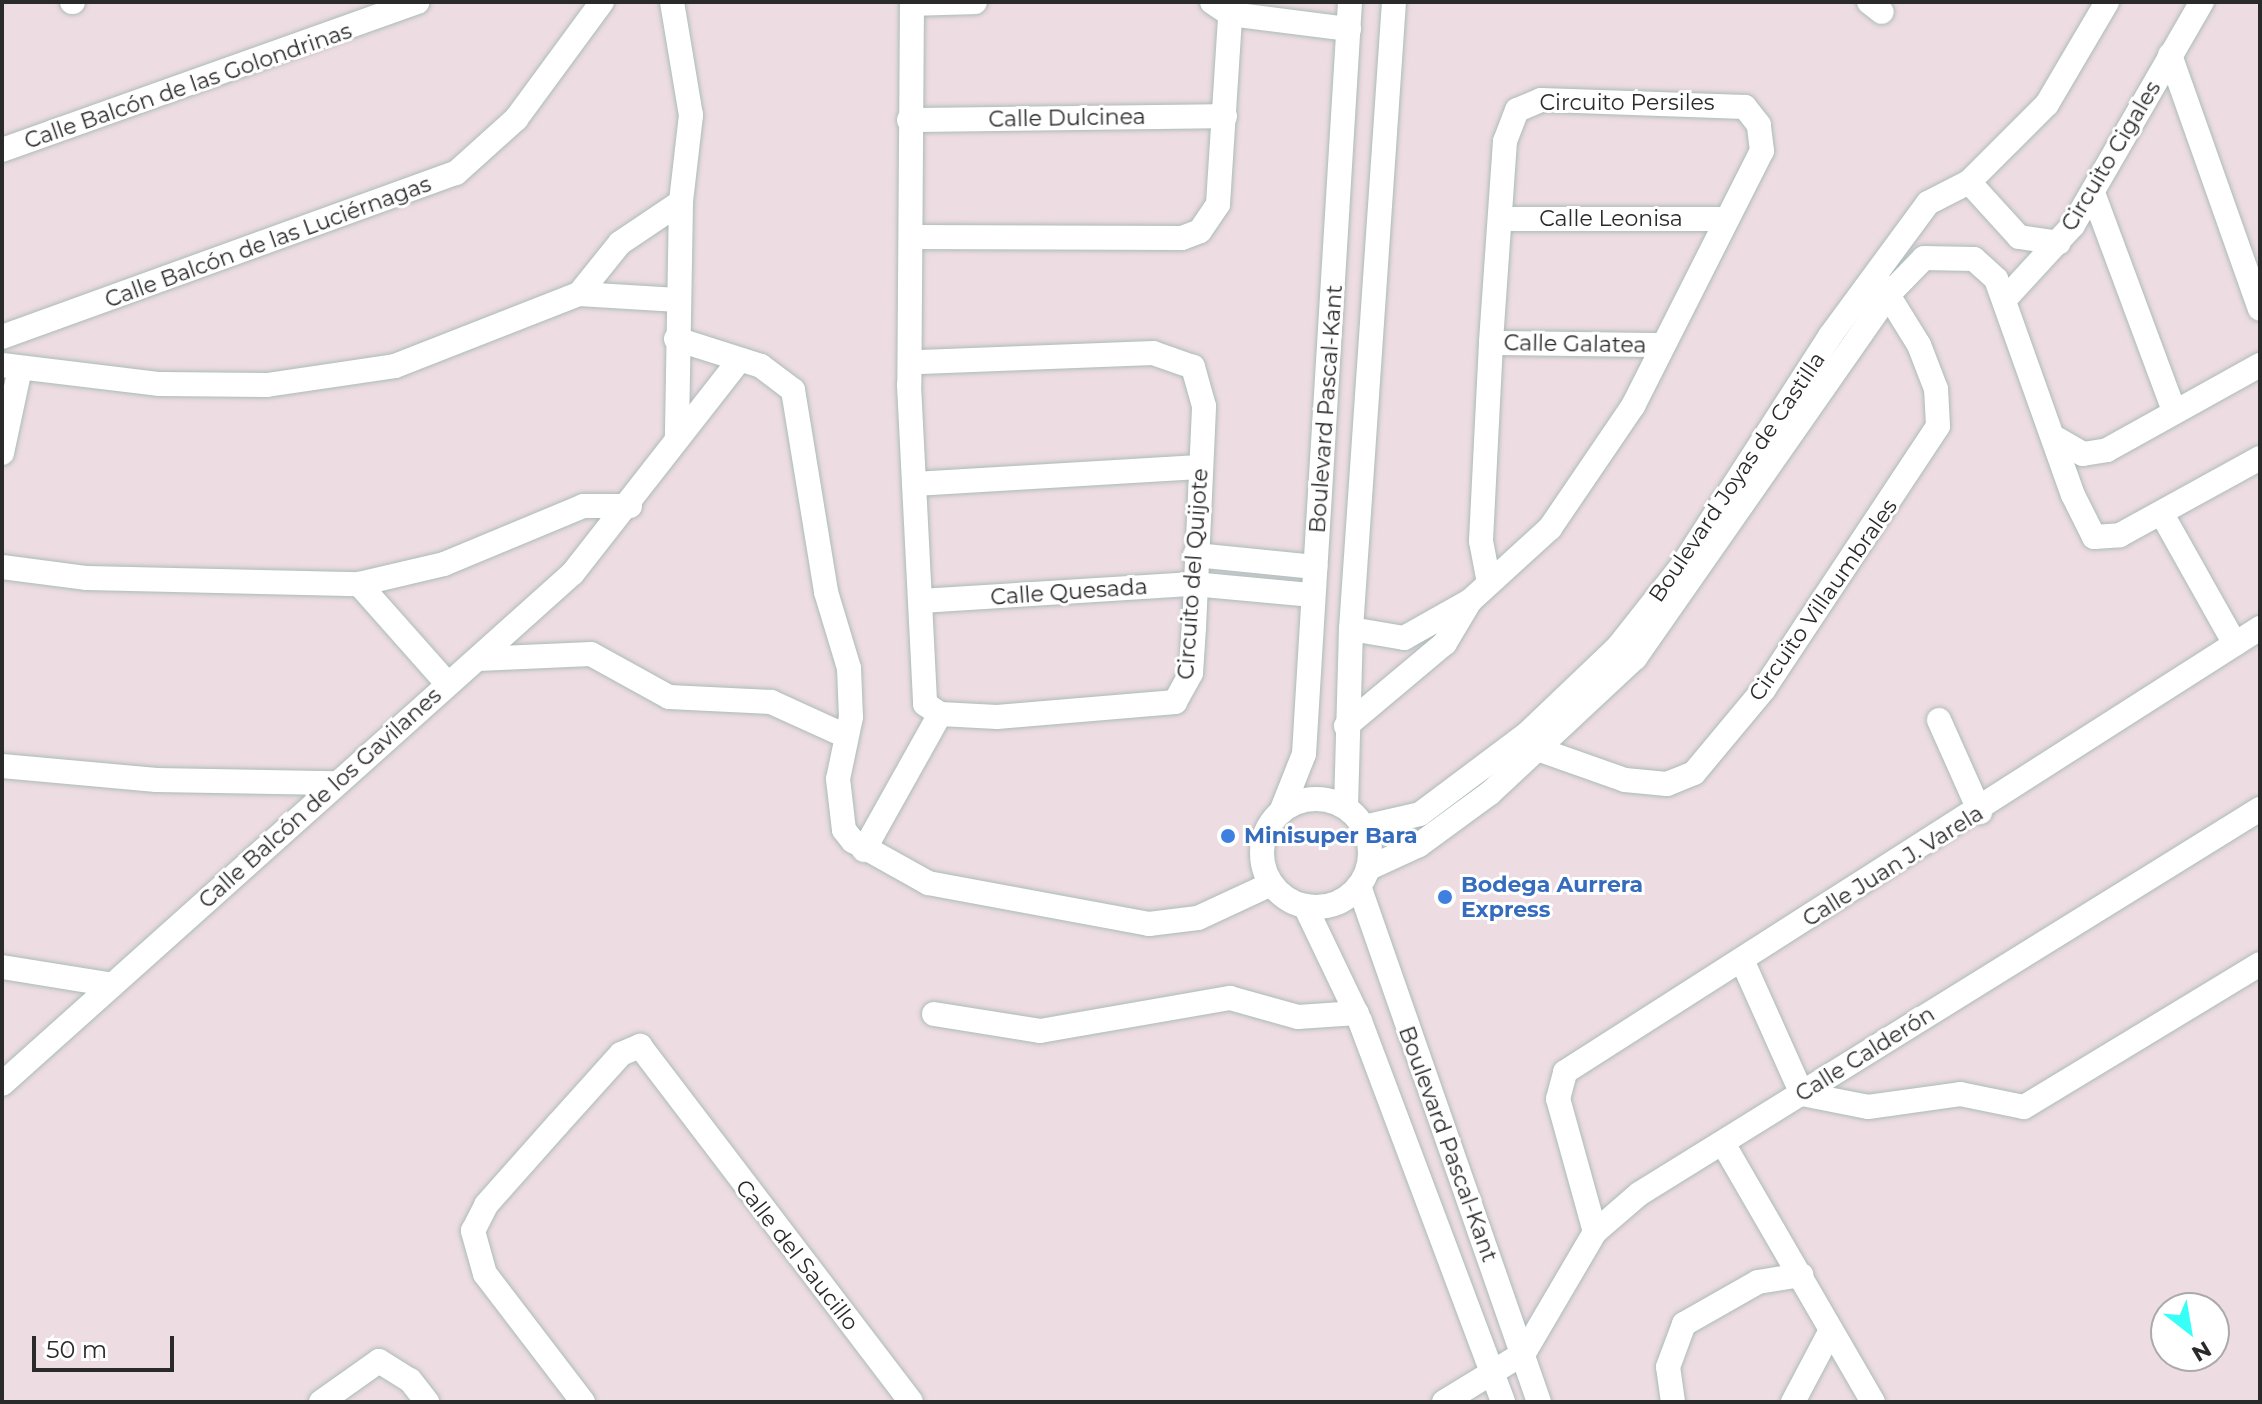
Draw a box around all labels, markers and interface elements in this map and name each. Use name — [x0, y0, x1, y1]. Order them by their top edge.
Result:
street label: Calle Balcón de las Golondrinas — [21, 17, 355, 155]
street label: Circuito Cigales — [2056, 76, 2166, 236]
street label: Circuito Persiles — [1539, 90, 1715, 116]
street label: Calle Dulcinea — [988, 103, 1146, 133]
street label: Calle Balcón de las Luciérnagas — [101, 171, 435, 313]
street label: Calle Leonisa — [1539, 206, 1683, 232]
street label: Boulevard Pascal-Kant — [1304, 284, 1348, 534]
street label: Calle Galatea — [1503, 330, 1647, 358]
street label: Boulevard Joyas de Castilla — [1643, 347, 1831, 607]
street label: Circuito del Quijote — [1172, 467, 1214, 681]
street label: Circuito Villaumbrales — [1743, 494, 1903, 706]
street label: Calle Quesada — [990, 573, 1148, 611]
street label: Calle Balcón de los Gavilanes — [193, 682, 447, 914]
street label: Calle Juan J. Varela — [1798, 800, 1988, 932]
place label: Minisuper Bara — [1244, 823, 1418, 849]
marker: Minisuper Bara — [1219, 827, 1237, 845]
place label: Bodega Aurrera Express — [1461, 871, 1643, 922]
marker: Bodega Aurrera Express — [1436, 888, 1454, 906]
street label: Calle Calderón — [1791, 1001, 1939, 1107]
street label: Boulevard Pascal-Kant — [1393, 1023, 1503, 1265]
street label: Calle del Saucillo — [730, 1174, 864, 1336]
north arrow — [2150, 1292, 2230, 1372]
scale bar — [36, 1320, 178, 1370]
text: 50 m — [46, 1335, 107, 1364]
text: N — [2187, 1335, 2216, 1367]

